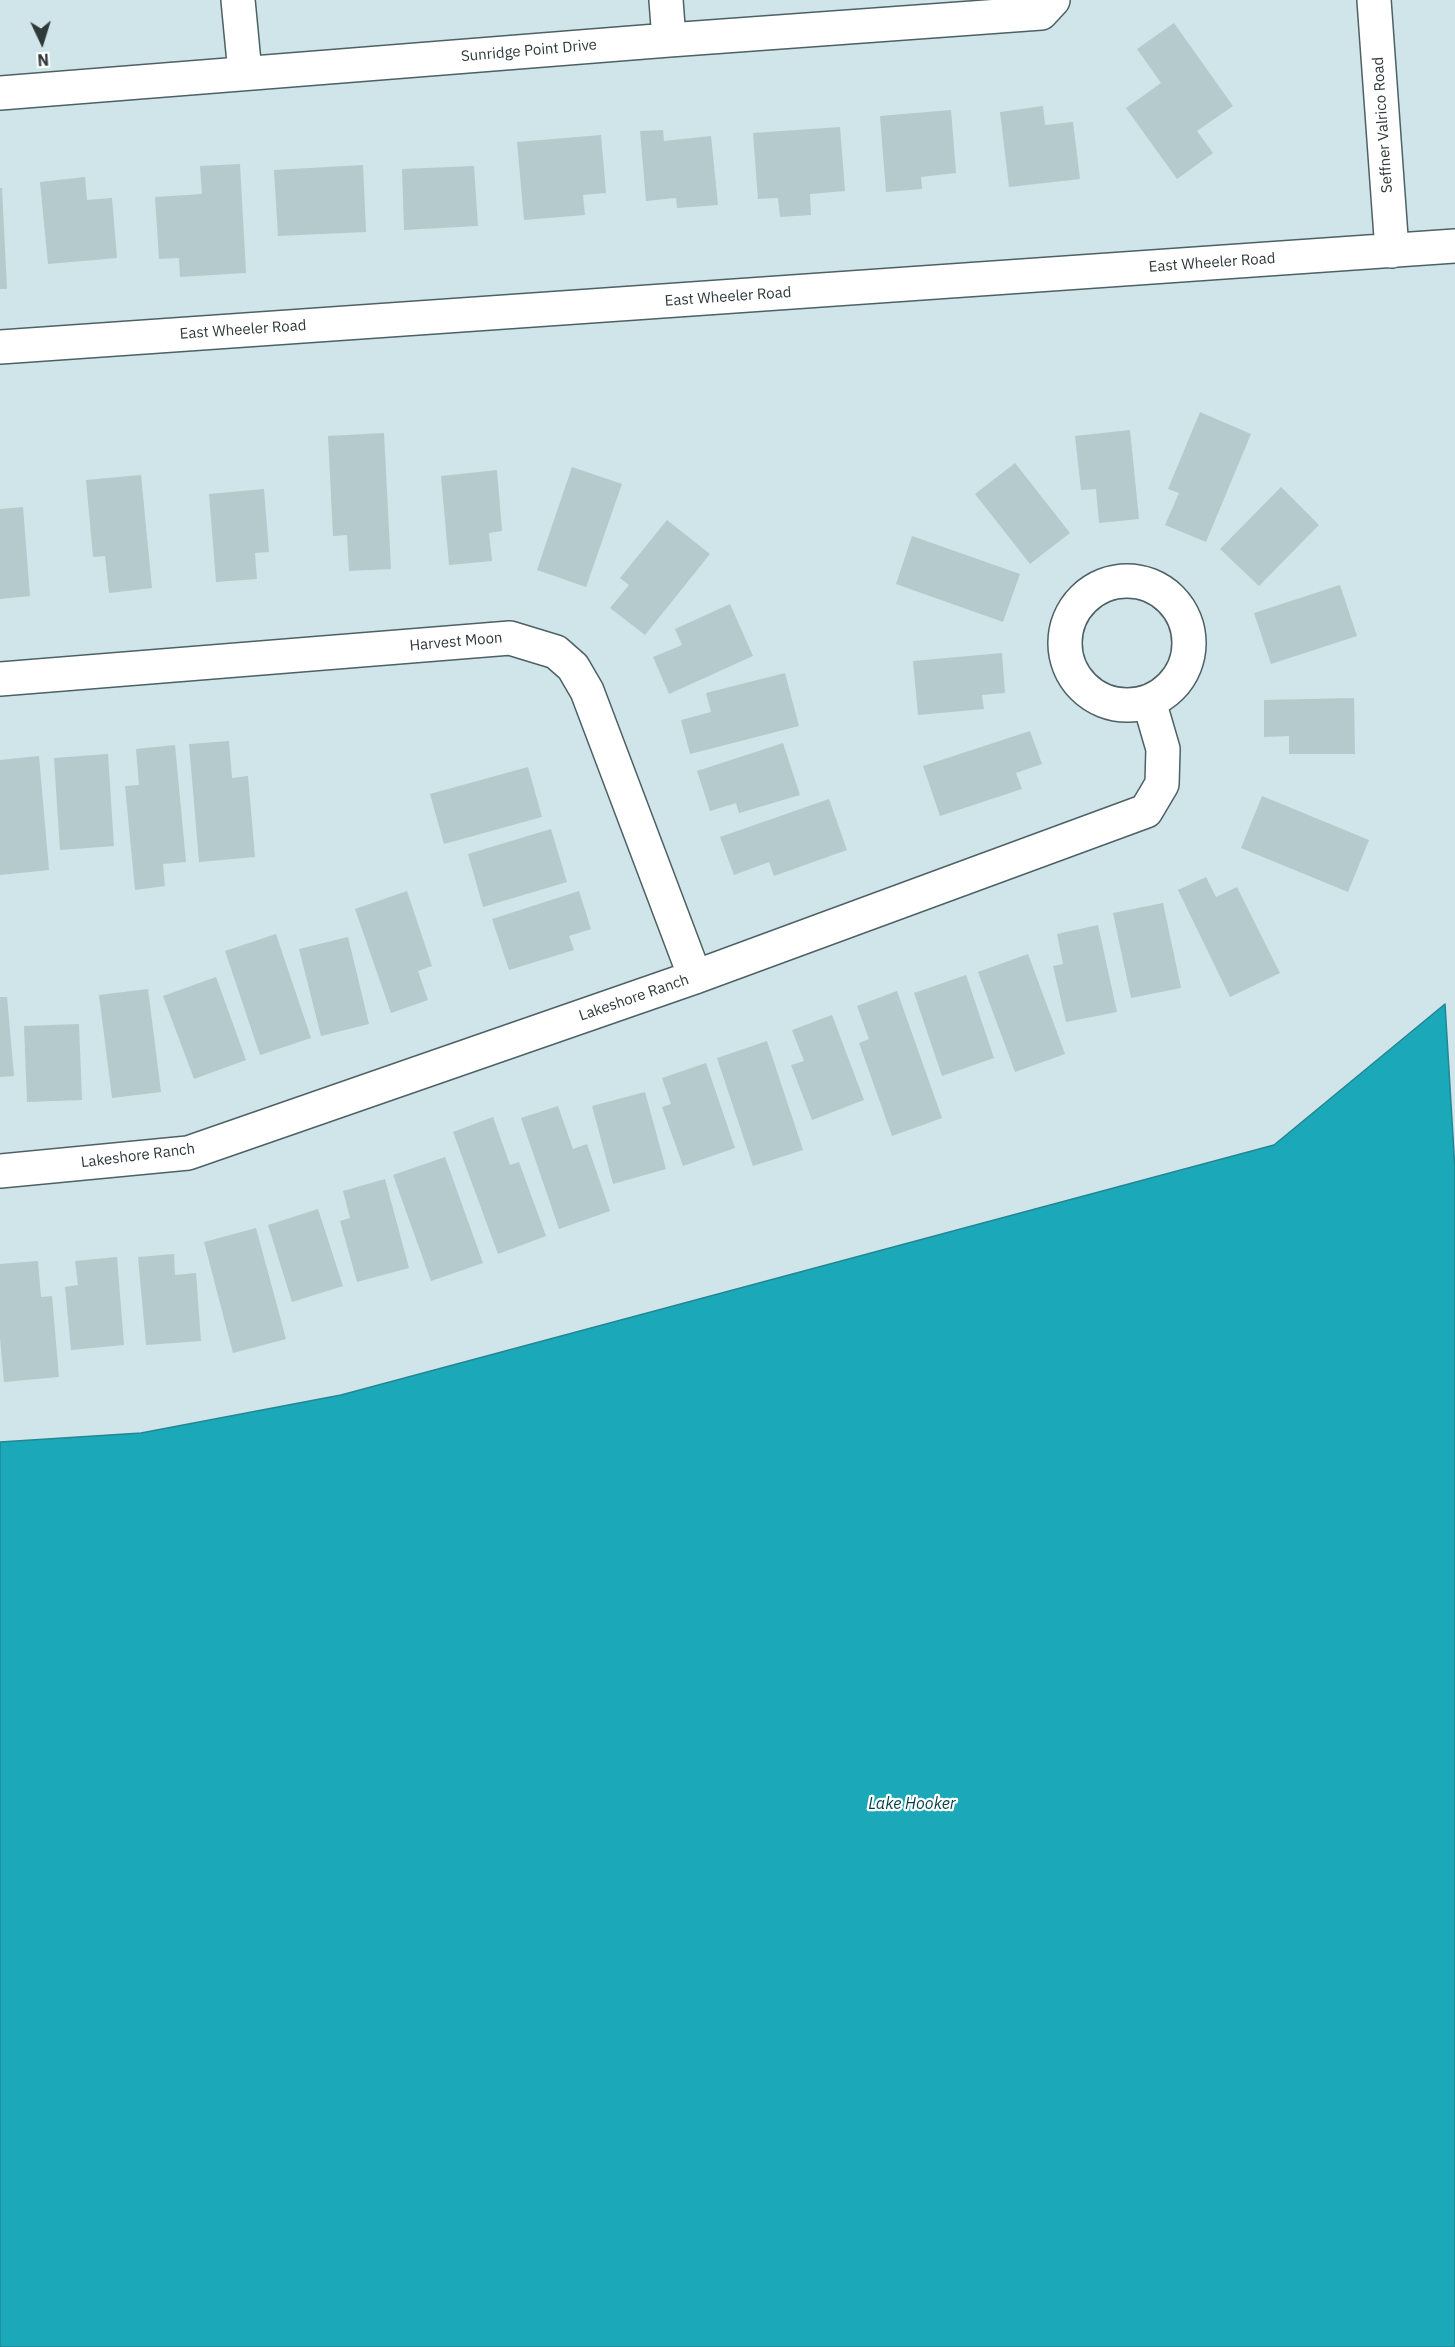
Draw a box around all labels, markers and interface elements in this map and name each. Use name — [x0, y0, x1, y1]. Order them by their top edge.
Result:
north arrow — [12, 12, 72, 72]
street label: Sunridge Point Drive — [460, 36, 598, 66]
text: N — [37, 50, 50, 70]
street label: Seffner Valrico Road — [1369, 56, 1397, 194]
street label: East Wheeler Road — [1148, 250, 1276, 276]
street label: East Wheeler Road — [664, 284, 792, 310]
street label: East Wheeler Road — [179, 317, 307, 343]
street label: Harvest Moon — [409, 629, 503, 655]
street label: Lakeshore Ranch — [577, 971, 691, 1025]
street label: Lakeshore Ranch — [80, 1140, 196, 1172]
water label: Lake Hooker — [868, 1794, 956, 1814]

